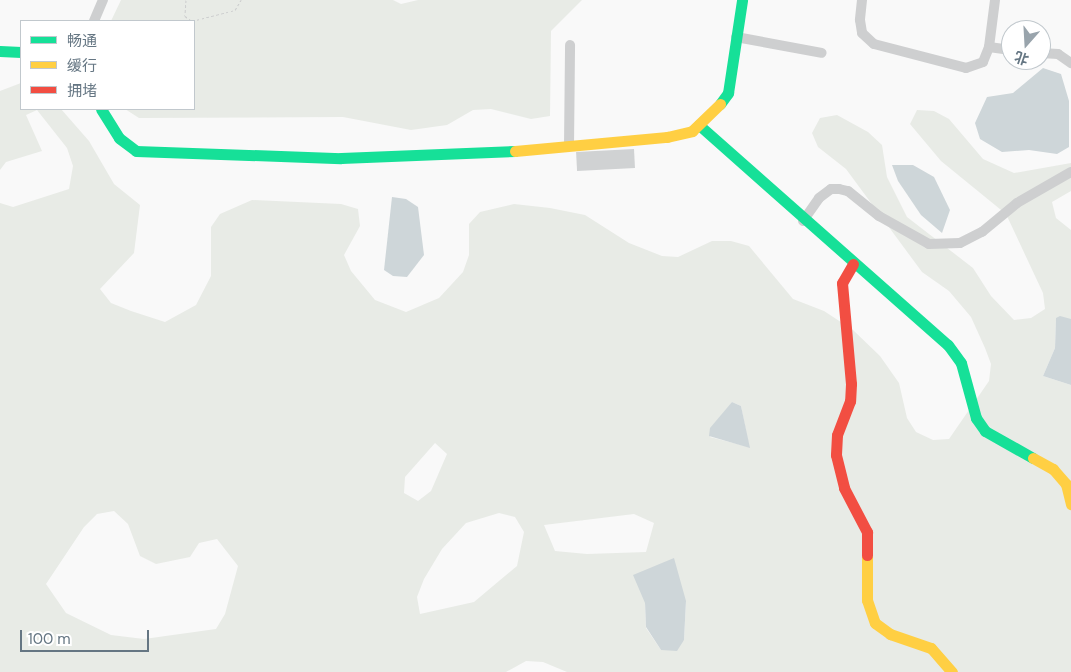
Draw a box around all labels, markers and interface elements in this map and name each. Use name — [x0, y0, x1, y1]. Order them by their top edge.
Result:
legend — [20, 20, 195, 110]
north arrow — [1001, 20, 1051, 70]
text: 畅通 — [67, 31, 97, 51]
text: 北 — [1012, 47, 1031, 69]
text: 缓行 — [67, 56, 97, 76]
text: 拥堵 — [67, 81, 97, 101]
scale bar — [22, 620, 151, 652]
text: 100 m — [28, 629, 71, 649]

